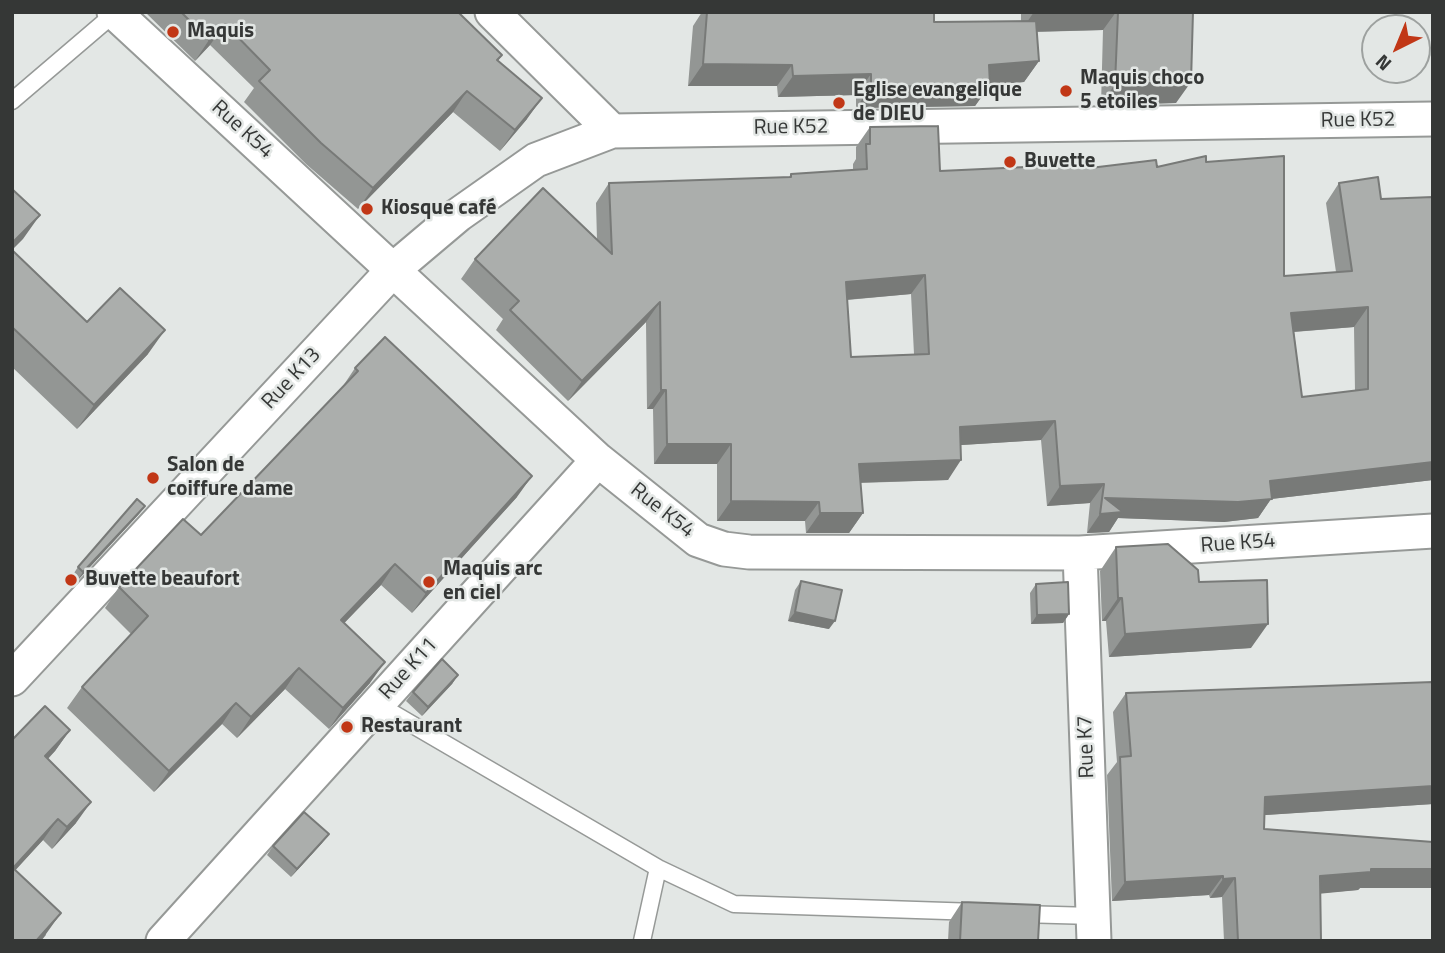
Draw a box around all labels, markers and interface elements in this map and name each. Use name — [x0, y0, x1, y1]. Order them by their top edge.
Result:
north arrow — [1361, 14, 1431, 84]
place label: Maquis — [187, 19, 254, 45]
marker: Maquis — [165, 24, 181, 40]
text: N — [1368, 48, 1397, 78]
place label: Maquis choco 5 etoiles — [1080, 66, 1204, 116]
place label: Eglise evangelique de DIEU — [853, 78, 1022, 128]
marker: Maquis choco 5 etoiles — [1058, 83, 1074, 99]
marker: Eglise evangelique de DIEU — [831, 95, 847, 111]
street label: Rue K54 — [206, 96, 278, 164]
street label: Rue K52 — [1320, 108, 1396, 134]
street label: Rue K52 — [753, 115, 829, 141]
place label: Buvette — [1024, 149, 1095, 175]
marker: Buvette — [1002, 154, 1018, 170]
place label: Kiosque café — [381, 196, 497, 222]
marker: Kiosque café — [359, 201, 375, 217]
street label: Rue K13 — [257, 343, 327, 415]
place label: Salon de coiffure dame — [167, 453, 293, 503]
marker: Salon de coiffure dame — [145, 470, 161, 486]
street label: Rue K54 — [625, 478, 699, 544]
street label: Rue K54 — [1200, 529, 1276, 559]
place label: Maquis arc en ciel — [443, 557, 543, 607]
place label: Buvette beaufort — [85, 567, 240, 593]
marker: Buvette beaufort — [63, 572, 79, 588]
marker: Maquis arc en ciel — [421, 574, 437, 590]
street label: Rue K11 — [375, 633, 443, 705]
place label: Restaurant — [361, 714, 462, 740]
street label: Rue K7 — [1073, 715, 1101, 779]
marker: Restaurant — [339, 719, 355, 735]

